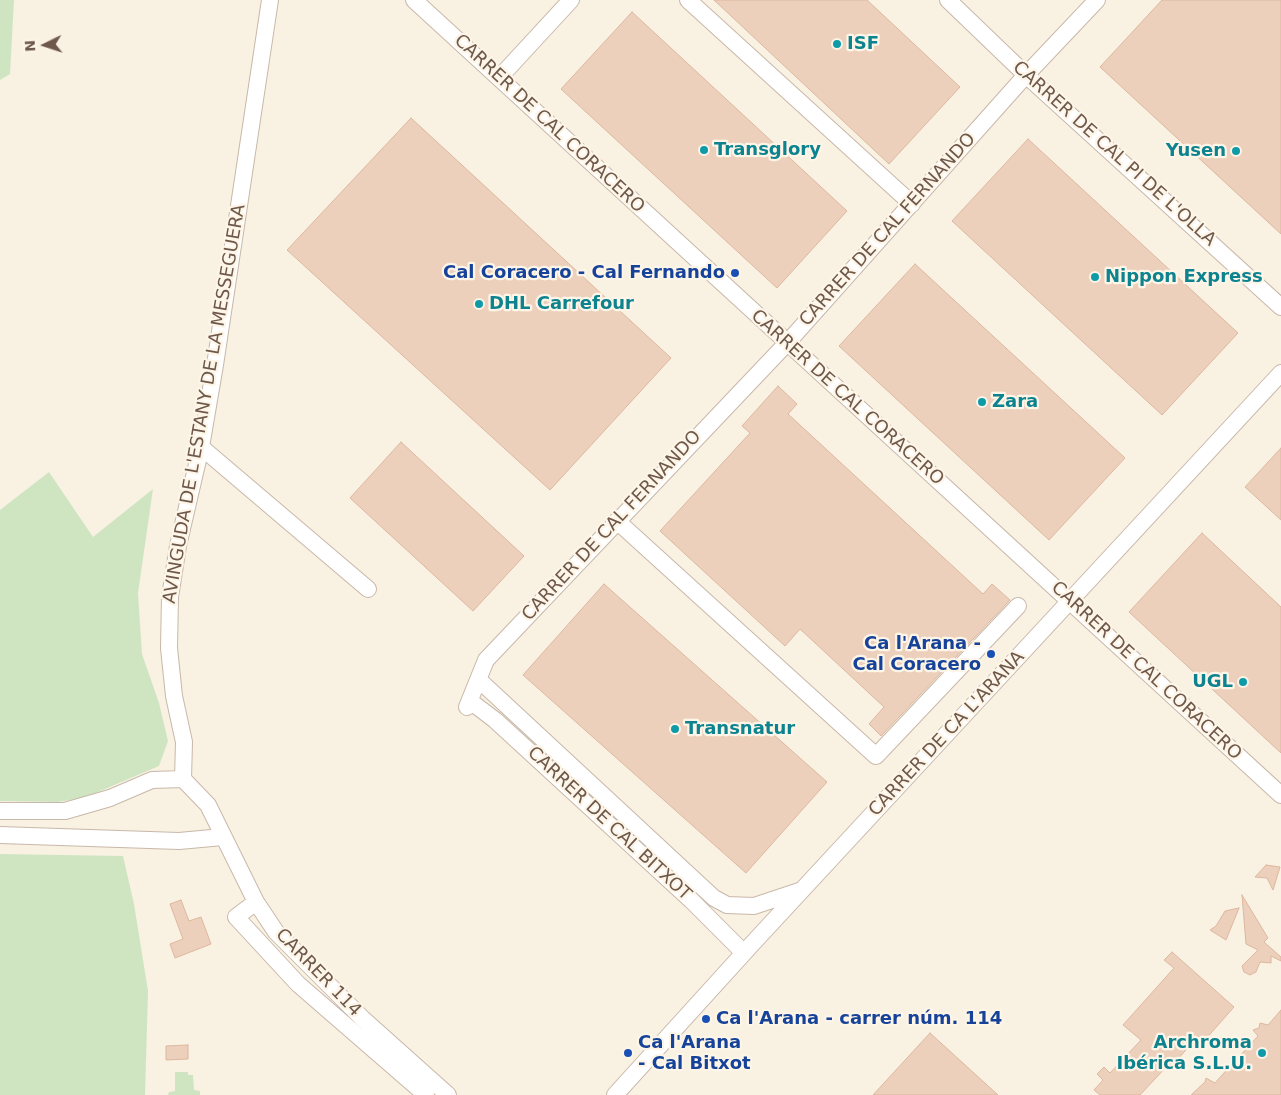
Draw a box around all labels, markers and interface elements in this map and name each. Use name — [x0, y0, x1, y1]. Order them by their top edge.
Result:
north arrow — [20, 20, 70, 70]
street label: CARRER DE CAL CORACERO — [449, 30, 649, 218]
place label: ISF — [847, 33, 879, 55]
marker: ISF — [831, 38, 843, 50]
text: N — [22, 40, 38, 52]
street label: CARRER DE CAL PI DE L'OLLA — [1008, 57, 1220, 251]
street label: CARRER DE CAL FERNANDO — [795, 129, 981, 331]
place label: Transglory — [714, 139, 821, 161]
place label: Yusen — [1166, 140, 1226, 162]
marker: Transglory — [698, 144, 710, 156]
marker: Yusen — [1230, 145, 1242, 157]
street label: AVINGUDA DE L'ESTANY DE LA MESSEGUERA — [159, 203, 251, 605]
place label: Cal Coracero - Cal Fernando — [443, 262, 725, 284]
place label: Nippon Express — [1105, 266, 1263, 288]
marker: Cal Coracero - Cal Fernando — [729, 267, 741, 279]
marker: Nippon Express — [1089, 271, 1101, 283]
place label: DHL Carrefour — [489, 293, 634, 315]
marker: DHL Carrefour — [473, 298, 485, 310]
street label: CARRER DE CAL CORACERO — [746, 306, 948, 490]
place label: Zara — [992, 391, 1038, 413]
marker: Zara — [976, 396, 988, 408]
street label: CARRER DE CAL FERNANDO — [518, 426, 706, 626]
street label: CARRER DE CAL CORACERO — [1046, 577, 1246, 765]
place label: Ca l'Arana - Cal Coracero — [852, 633, 981, 676]
street label: CARRER DE CA L'ARANA — [865, 647, 1029, 821]
marker: Ca l'Arana - Cal Coracero — [985, 648, 997, 660]
place label: UGL — [1192, 671, 1233, 693]
marker: UGL — [1237, 676, 1249, 688]
place label: Transnatur — [685, 718, 795, 740]
marker: Transnatur — [669, 723, 681, 735]
street label: CARRER DE CAL BITXOT — [523, 742, 695, 906]
street label: CARRER 114 — [271, 925, 365, 1021]
place label: Ca l'Arana - carrer núm. 114 — [716, 1008, 1002, 1030]
marker: Ca l'Arana - carrer núm. 114 — [700, 1013, 712, 1025]
place label: Ca l'Arana - Cal Bitxot — [638, 1032, 751, 1074]
place label: Archroma Ibérica S.L.U. — [1117, 1032, 1252, 1074]
marker: Ca l'Arana - Cal Bitxot — [622, 1047, 634, 1059]
marker: Archroma Ibérica S.L.U. — [1256, 1047, 1268, 1059]

